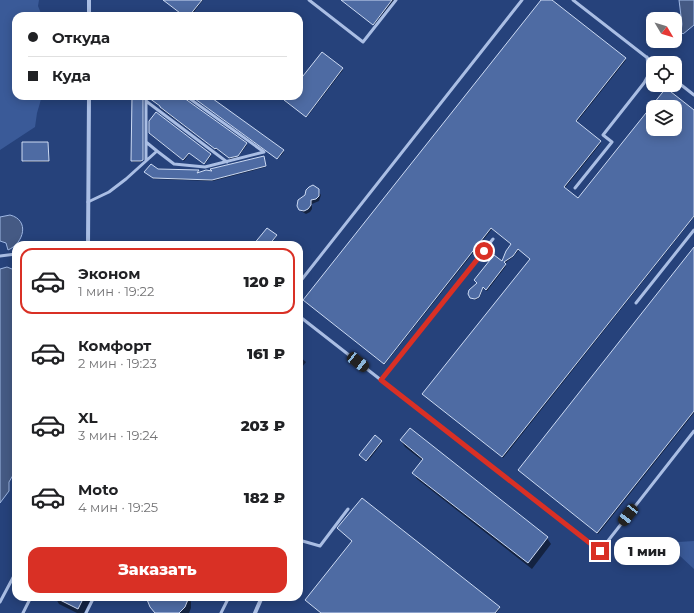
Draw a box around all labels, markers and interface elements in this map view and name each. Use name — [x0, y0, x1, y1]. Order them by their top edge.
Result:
north arrow — [646, 12, 682, 48]
map controls — [646, 12, 682, 136]
text: Откуда — [52, 28, 110, 47]
button: locate — [646, 56, 682, 92]
text: Куда — [52, 66, 91, 85]
button: layers — [646, 100, 682, 136]
route start — [475, 242, 493, 260]
icon: car — [30, 263, 66, 299]
text: Эконом — [78, 264, 140, 283]
text: 120 ₽ — [243, 272, 285, 291]
text: 1 мин · 19:22 — [78, 283, 154, 299]
icon: car — [30, 335, 66, 371]
text: Комфорт — [78, 336, 151, 355]
text: 161 ₽ — [247, 344, 285, 363]
car — [345, 350, 371, 374]
text: 2 мин · 19:23 — [78, 355, 157, 371]
icon: car — [30, 407, 66, 443]
text: XL — [78, 408, 97, 427]
text: 203 ₽ — [241, 416, 285, 435]
text: 3 мин · 19:24 — [78, 427, 158, 443]
icon: car — [30, 479, 66, 515]
text: Moto — [78, 480, 118, 499]
text: 182 ₽ — [244, 488, 285, 507]
text: 4 мин · 19:25 — [78, 499, 158, 515]
car — [616, 502, 640, 528]
callout: 1 мин — [614, 537, 680, 565]
route end — [591, 542, 609, 560]
text: 1 мин — [628, 543, 666, 559]
button: Заказать — [28, 547, 287, 593]

